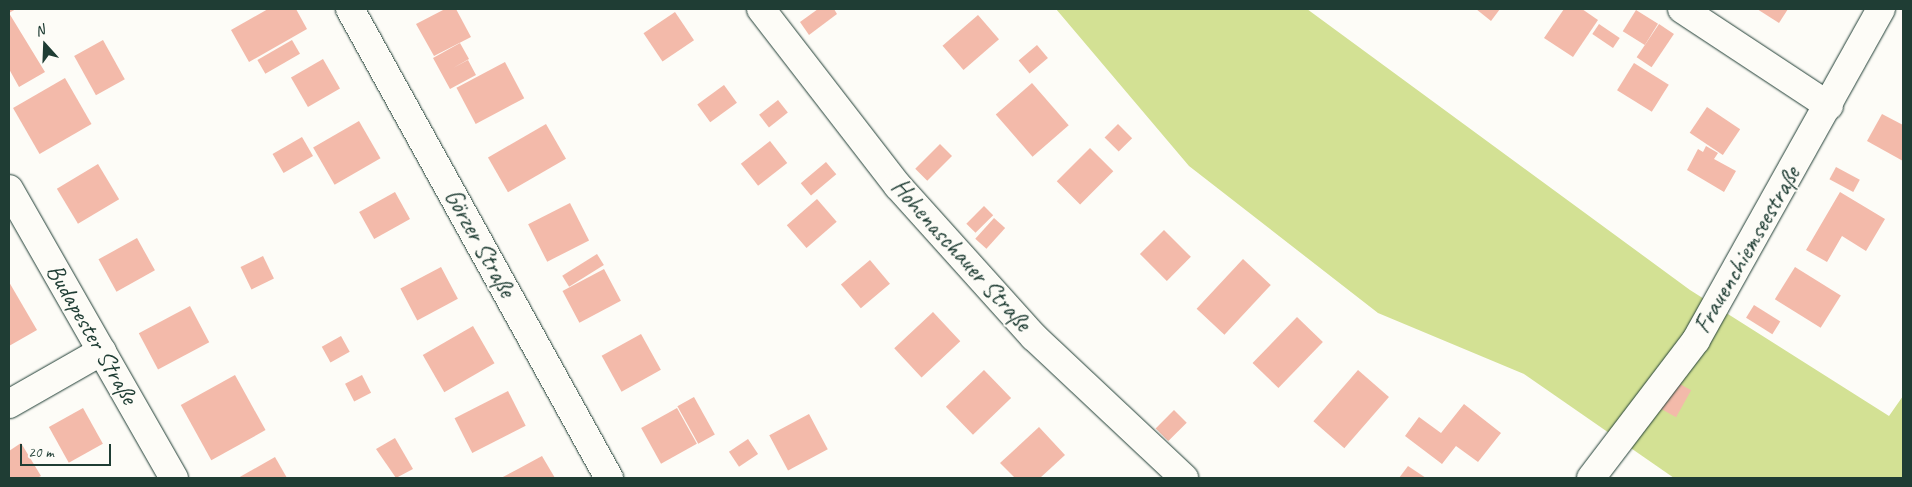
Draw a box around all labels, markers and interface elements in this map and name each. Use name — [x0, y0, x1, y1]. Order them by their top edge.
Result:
north arrow — [20, 20, 70, 70]
text: N — [33, 21, 47, 40]
street label: Frauenchiemseestraße — [1687, 161, 1807, 339]
street label: Hohenaschauer Straße — [885, 172, 1037, 338]
street label: Görzer Straße — [438, 183, 522, 303]
street label: Budapester Straße — [39, 258, 145, 410]
scale bar — [22, 434, 114, 466]
text: 20 m — [28, 443, 54, 462]

